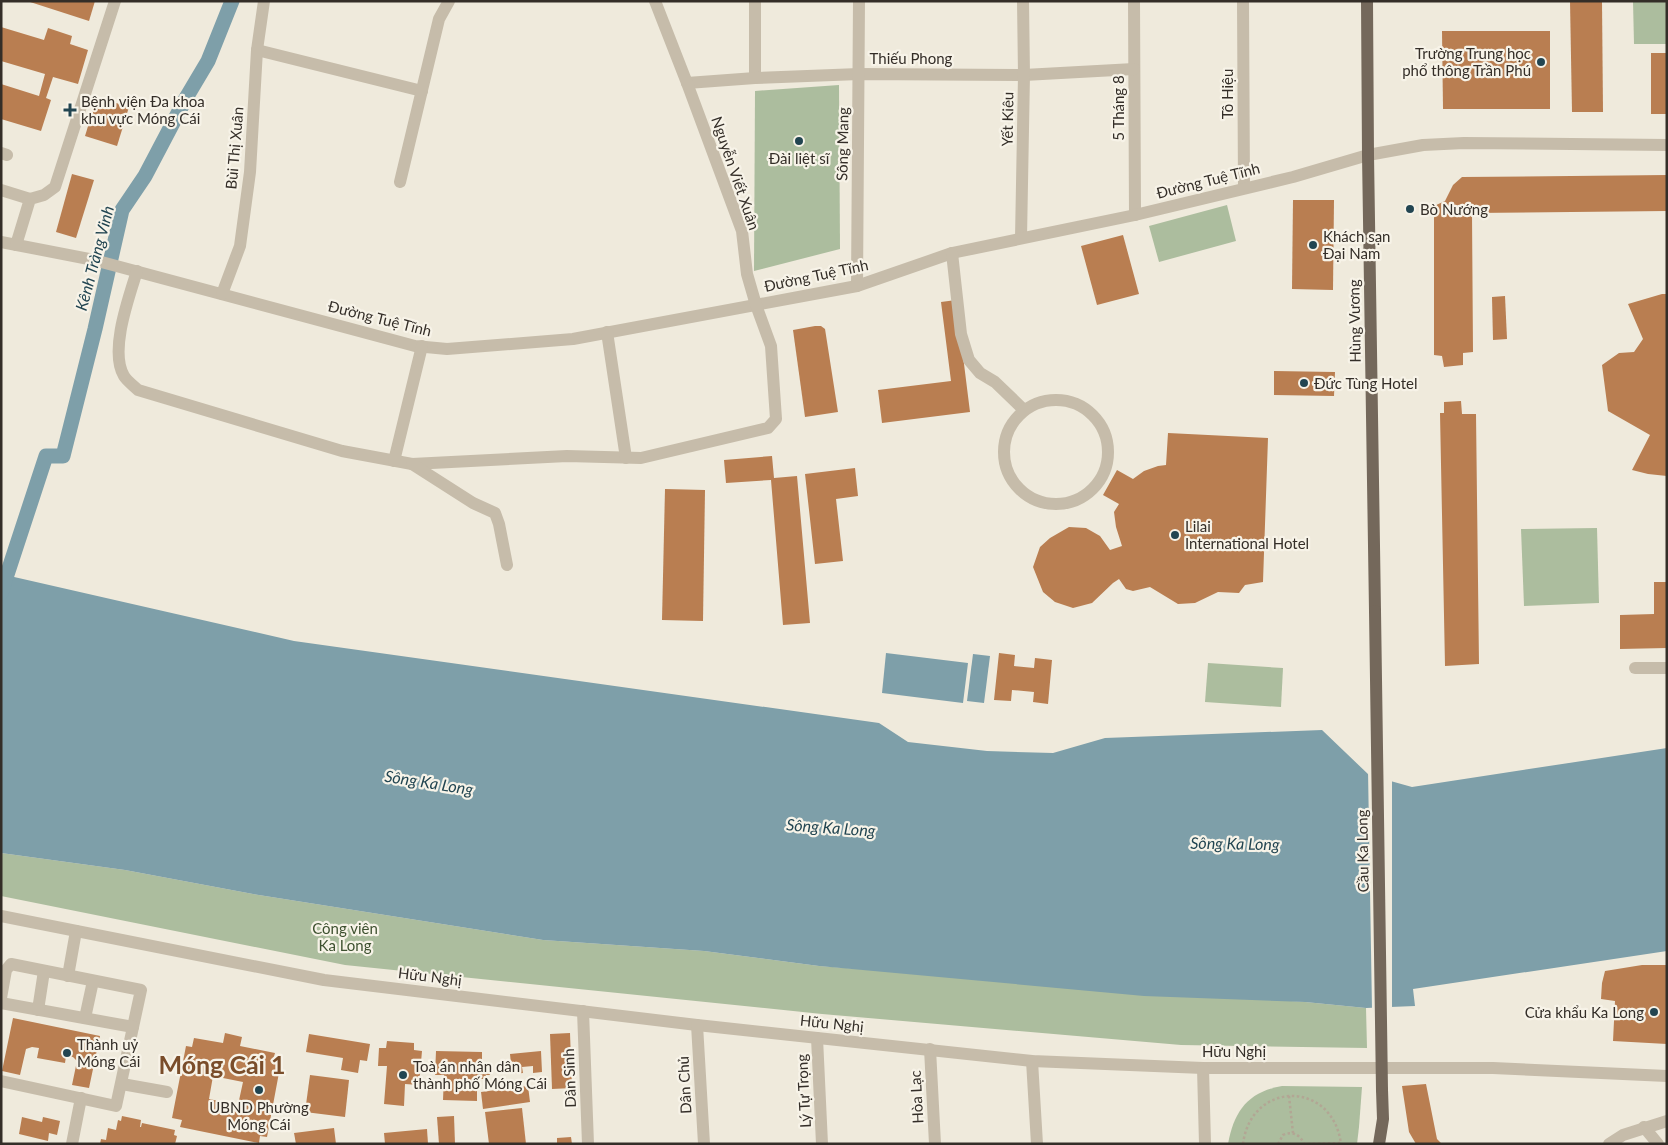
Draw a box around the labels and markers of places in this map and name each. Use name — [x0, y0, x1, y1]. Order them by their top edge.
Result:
place label: Trường Trung học phổ thông Trần Phú — [1402, 44, 1531, 79]
marker: Trường Trung học phổ thông Trần Phú — [1535, 56, 1547, 68]
place label: Bệnh viện Đa khoa khu vực Móng Cái — [81, 92, 205, 127]
marker: Bệnh viện Đa khoa khu vực Móng Cái — [63, 103, 77, 117]
marker: Đài liệt sĩ — [793, 135, 805, 147]
place label: Đài liệt sĩ — [769, 149, 831, 167]
place label: Bò Nướng — [1420, 200, 1488, 218]
marker: Bò Nướng — [1404, 203, 1416, 215]
place label: Khách sạn Đại Nam — [1323, 227, 1390, 262]
marker: Khách sạn Đại Nam — [1307, 239, 1319, 251]
place label: Đức Tùng Hotel — [1314, 374, 1417, 392]
marker: Đức Tùng Hotel — [1298, 377, 1310, 389]
place label: Lilai International Hotel — [1185, 517, 1309, 552]
marker: Lilai International Hotel — [1169, 529, 1181, 541]
place label: Cửa khẩu Ka Long — [1525, 1003, 1644, 1021]
marker: Cửa khẩu Ka Long — [1648, 1006, 1660, 1018]
place label: Thành uỷ Móng Cái — [77, 1035, 140, 1070]
marker: Thành uỷ Móng Cái — [61, 1047, 73, 1059]
place label: Toà án nhân dân thành phố Móng Cái — [413, 1057, 547, 1092]
marker: Toà án nhân dân thành phố Móng Cái — [397, 1069, 409, 1081]
marker: UBND Phường Móng Cái — [253, 1084, 265, 1096]
place label: UBND Phường Móng Cái — [209, 1098, 309, 1133]

